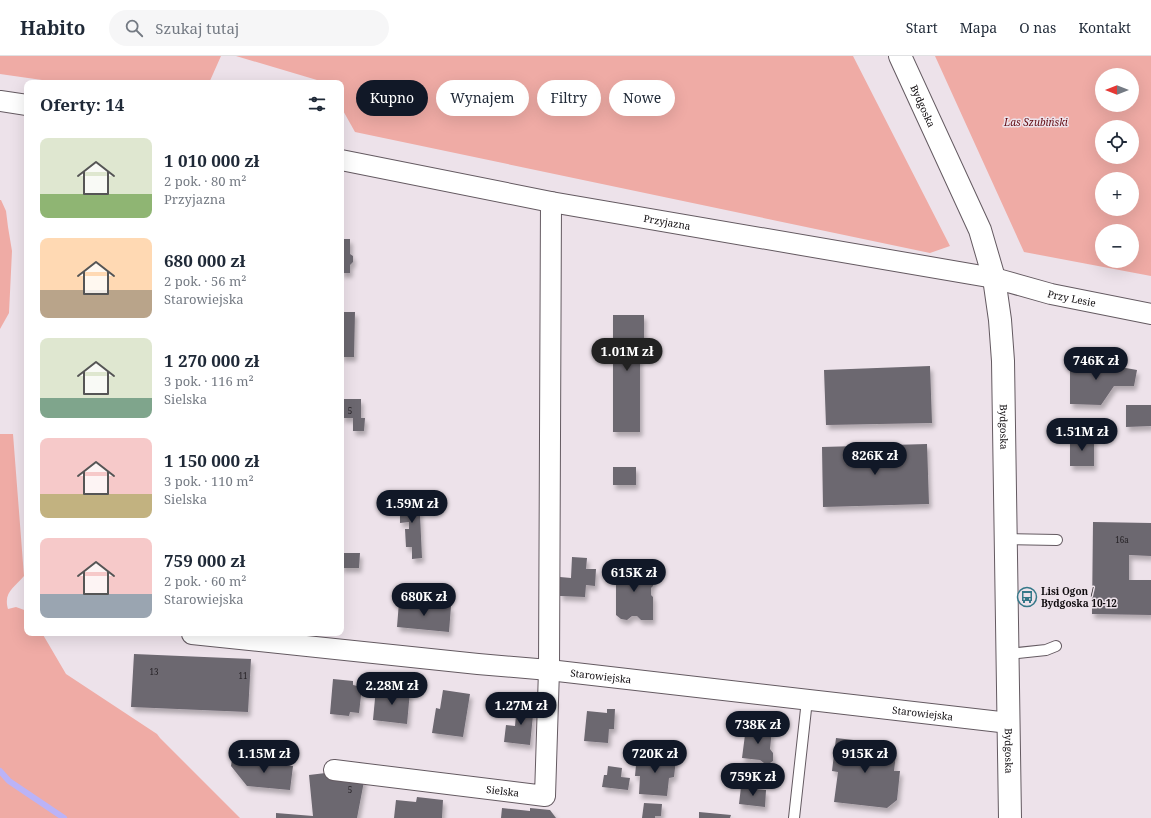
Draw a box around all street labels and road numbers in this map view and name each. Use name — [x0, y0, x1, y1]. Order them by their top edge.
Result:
street label: Bydgoska — [907, 82, 939, 130]
street label: Przyjazna — [643, 211, 692, 233]
street label: Przy Lesie — [1046, 286, 1097, 310]
street label: Bydgoska — [997, 404, 1011, 450]
street label: Starowiejska — [570, 666, 632, 686]
street label: Starowiejska — [891, 703, 954, 724]
street label: Bydgoska — [1002, 728, 1016, 774]
street label: Sielska — [485, 782, 520, 800]

